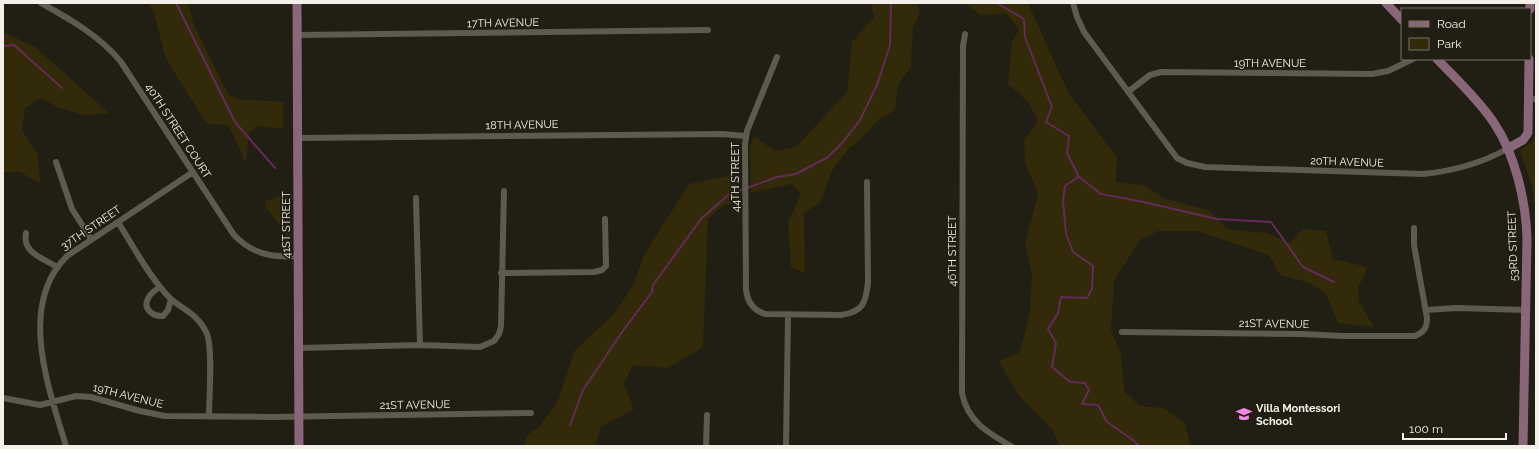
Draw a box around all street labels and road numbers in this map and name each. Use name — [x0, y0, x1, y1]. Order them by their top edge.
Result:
street label: 17TH AVENUE — [467, 16, 539, 30]
street label: 19TH AVENUE — [1234, 57, 1306, 70]
street label: 40TH STREET COURT — [142, 81, 214, 181]
street label: 18TH AVENUE — [485, 118, 559, 132]
street label: 44TH STREET — [729, 142, 742, 212]
street label: 20TH AVENUE — [1310, 154, 1384, 170]
street label: 41ST STREET — [280, 191, 293, 259]
street label: 37TH STREET — [58, 203, 124, 253]
street label: 53RD STREET — [1505, 210, 1521, 281]
street label: 46TH STREET — [946, 215, 959, 286]
street label: 21ST AVENUE — [1239, 317, 1310, 331]
street label: 19TH AVENUE — [91, 381, 165, 411]
street label: 21ST AVENUE — [380, 398, 451, 412]

